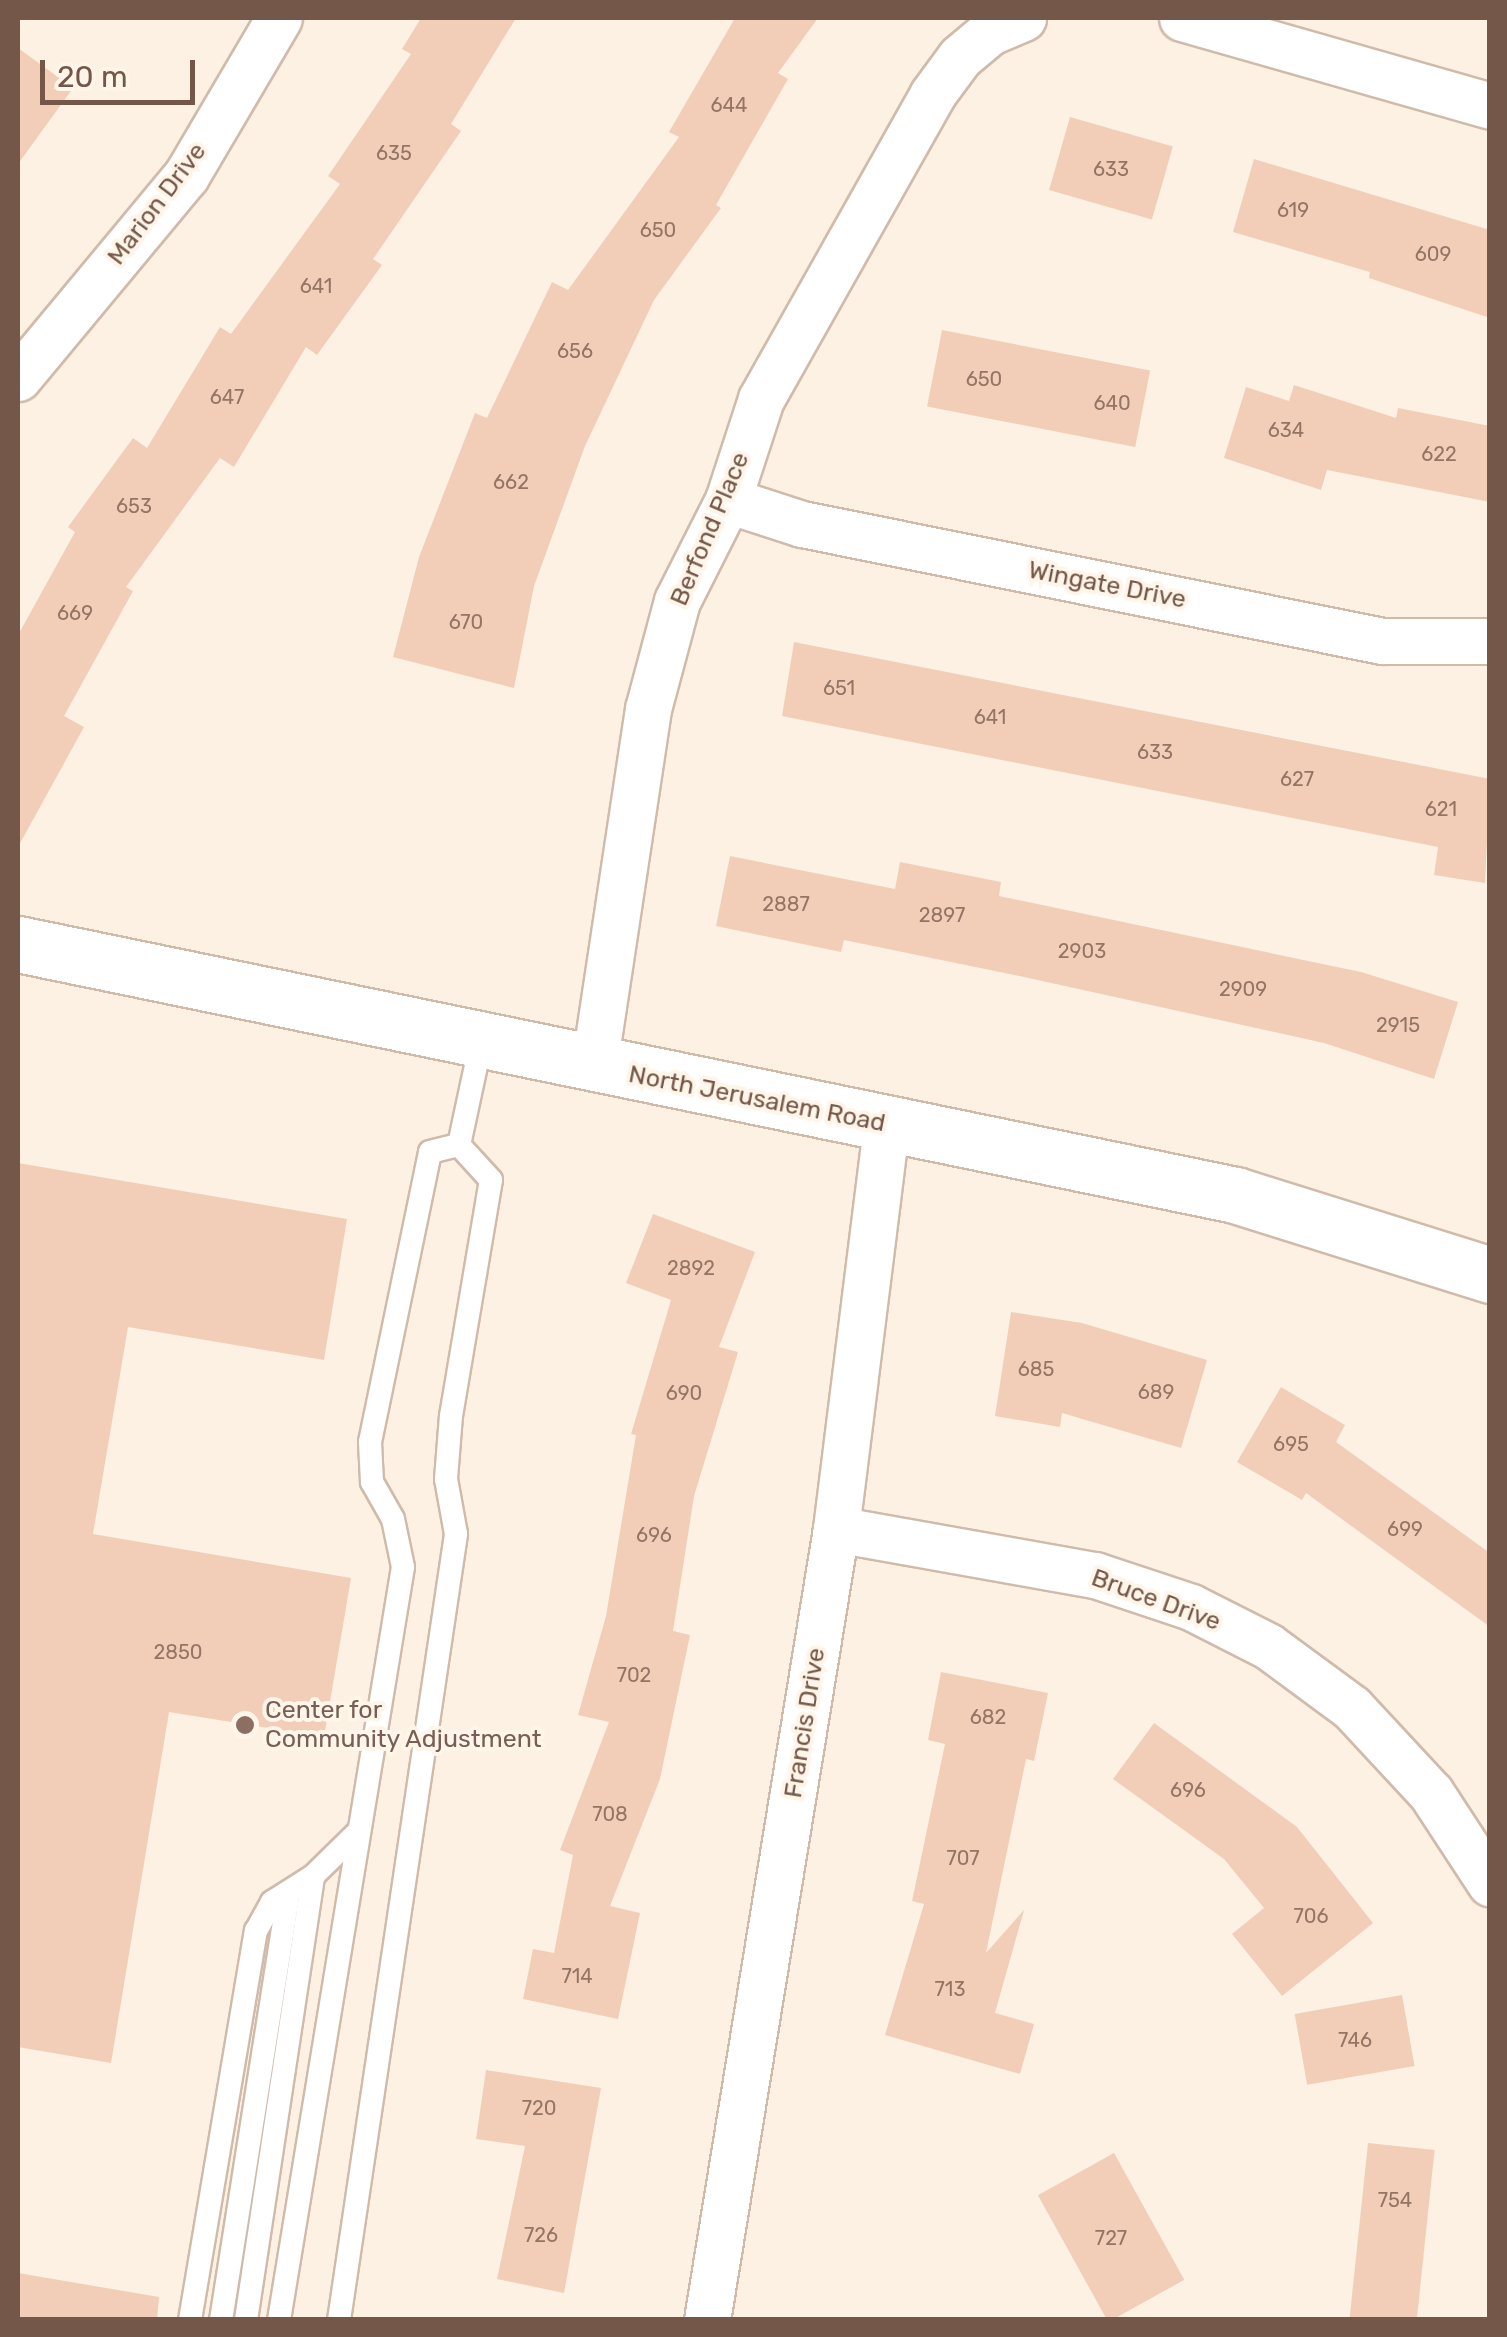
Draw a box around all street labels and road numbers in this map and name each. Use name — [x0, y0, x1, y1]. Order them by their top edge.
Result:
street label: Marion Drive — [101, 137, 213, 271]
street label: Berfond Place — [664, 448, 756, 610]
street label: Wingate Drive — [1026, 555, 1188, 615]
street label: North Jerusalem Road — [626, 1059, 888, 1139]
street label: Bruce Drive — [1087, 1563, 1225, 1637]
street label: Francis Drive — [778, 1646, 832, 1800]

